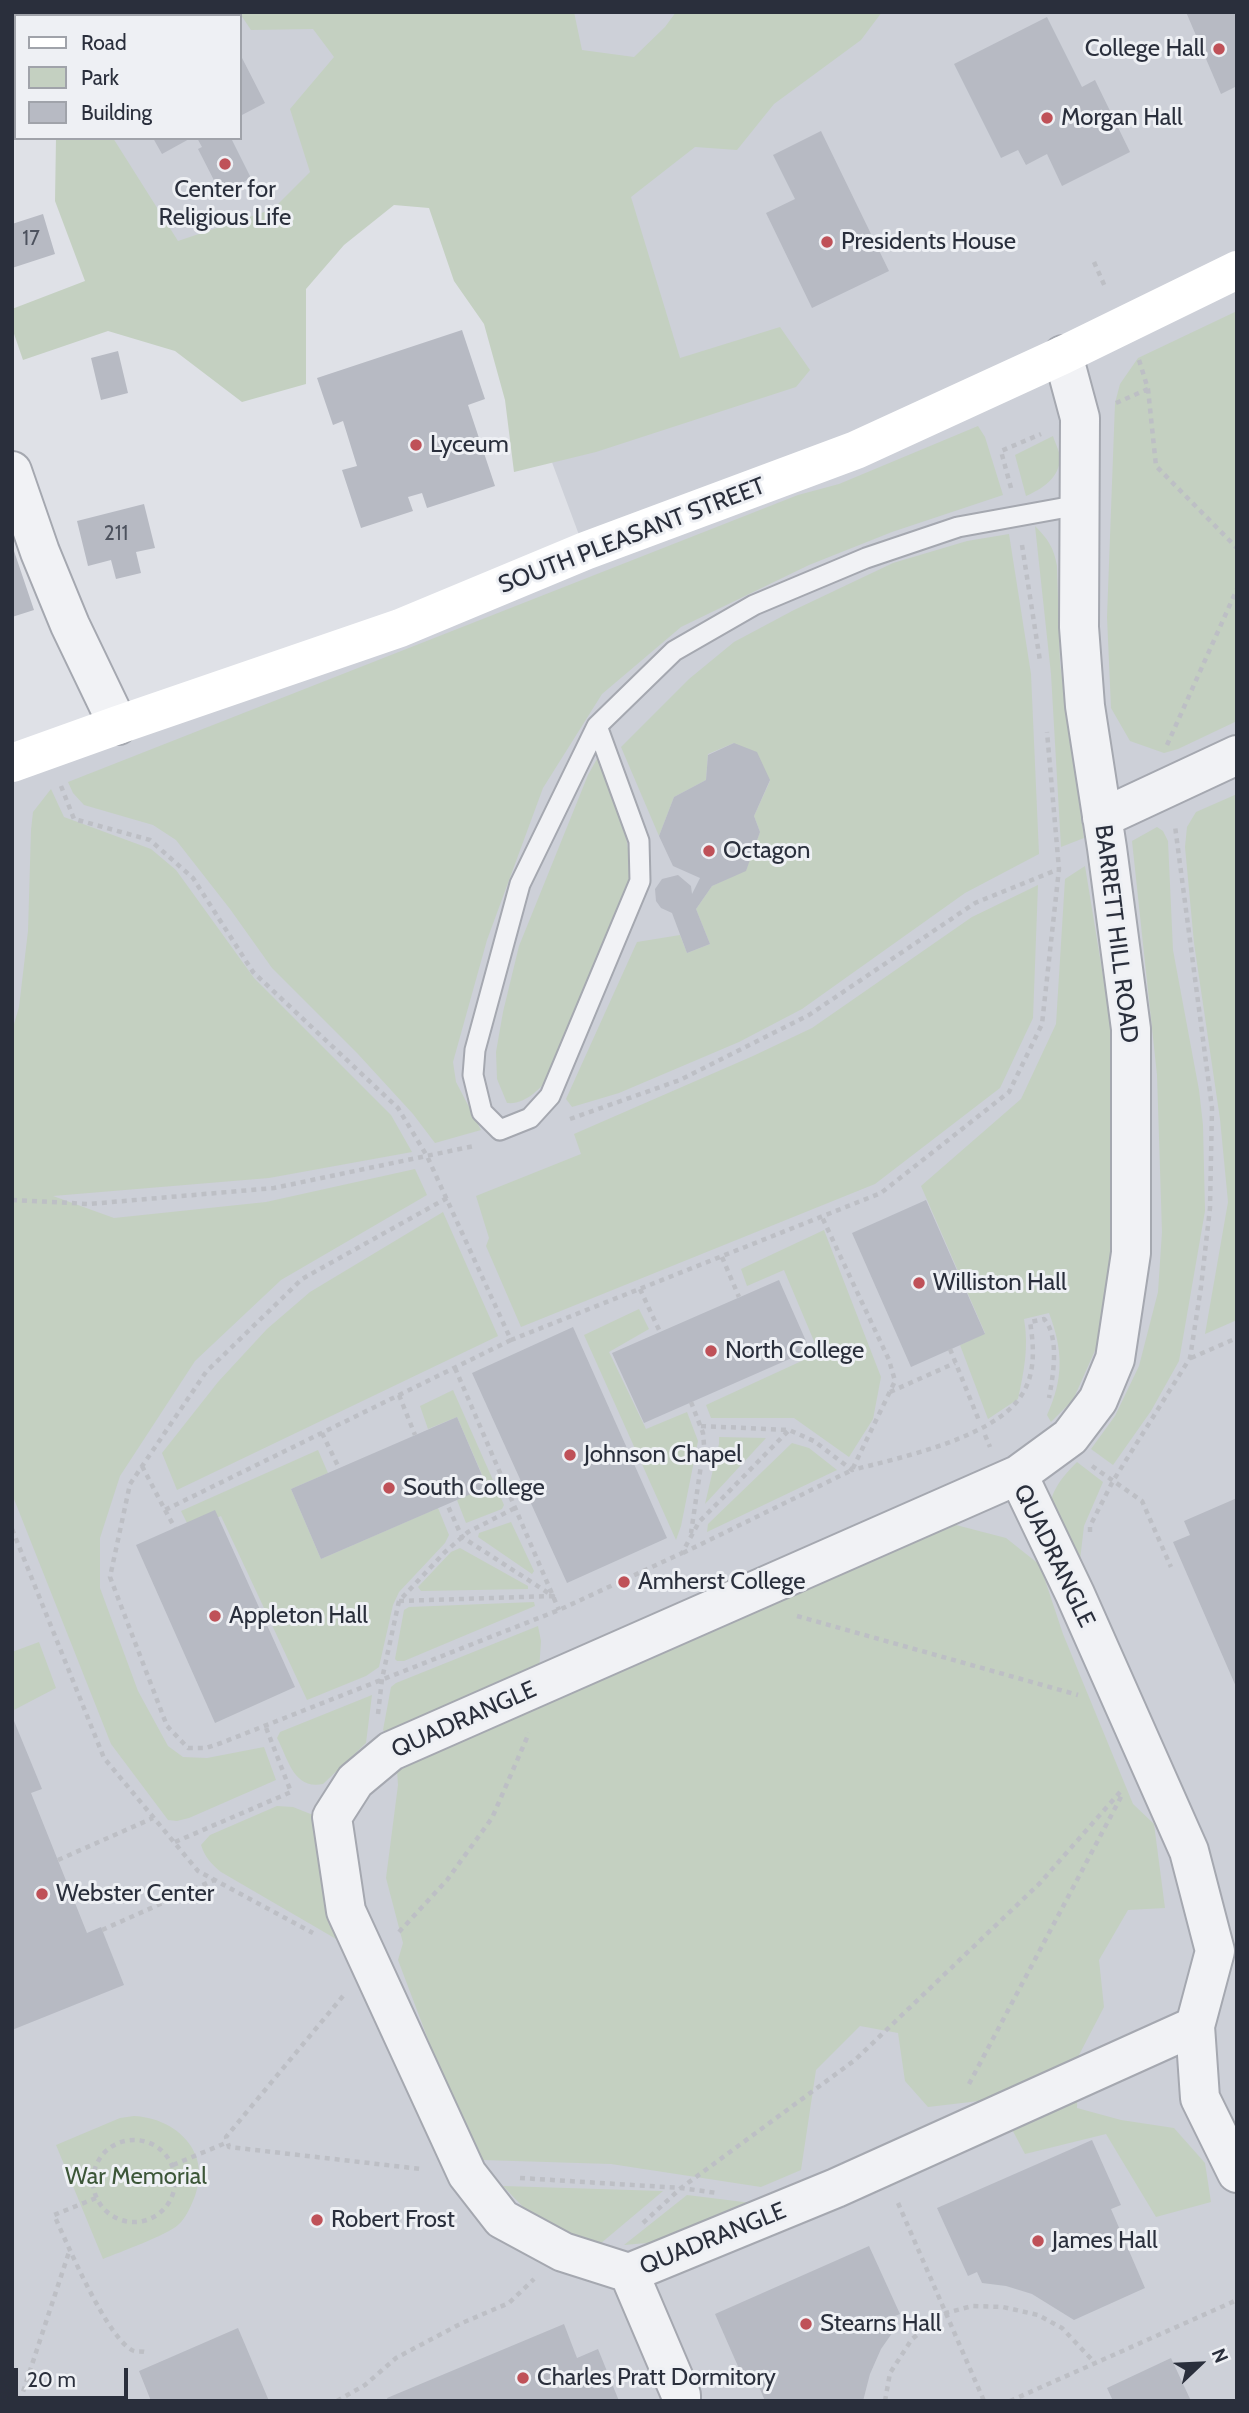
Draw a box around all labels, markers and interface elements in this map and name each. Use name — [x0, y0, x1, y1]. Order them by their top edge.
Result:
legend — [14, 14, 242, 140]
text: Road — [81, 30, 127, 55]
place label: College Hall — [1085, 35, 1205, 63]
marker: College Hall — [1211, 41, 1227, 57]
text: Park — [81, 65, 119, 90]
text: Building — [81, 100, 152, 125]
place label: Morgan Hall — [1061, 104, 1183, 132]
marker: Morgan Hall — [1039, 110, 1055, 126]
marker: Center for Religious Life — [217, 156, 233, 172]
place label: Center for Religious Life — [159, 176, 291, 232]
house number: 17 — [22, 226, 40, 252]
place label: Presidents House — [841, 228, 1016, 256]
marker: Presidents House — [819, 234, 835, 250]
place label: Lyceum — [430, 431, 509, 459]
marker: Lyceum — [408, 437, 424, 453]
street label: SOUTH PLEASANT STREET — [495, 472, 769, 600]
house number: 211 — [104, 521, 128, 547]
street label: BARRETT HILL ROAD — [1088, 823, 1144, 1045]
place label: Octagon — [723, 837, 810, 865]
marker: Octagon — [701, 843, 717, 859]
place label: Williston Hall — [933, 1269, 1067, 1297]
marker: Williston Hall — [911, 1275, 927, 1291]
place label: North College — [725, 1337, 864, 1365]
marker: North College — [703, 1343, 719, 1359]
place label: Johnson Chapel — [584, 1441, 742, 1469]
marker: Johnson Chapel — [562, 1447, 578, 1463]
place label: South College — [403, 1474, 545, 1502]
marker: South College — [381, 1480, 397, 1496]
street label: QUADRANGLE — [1007, 1480, 1101, 1632]
place label: Amherst College — [638, 1568, 806, 1596]
marker: Amherst College — [616, 1574, 632, 1590]
place label: Appleton Hall — [229, 1602, 368, 1630]
marker: Appleton Hall — [207, 1608, 223, 1624]
street label: QUADRANGLE — [387, 1675, 541, 1765]
place label: Webster Center — [56, 1880, 214, 1908]
marker: Webster Center — [34, 1886, 50, 1902]
park label: War Memorial — [65, 2163, 207, 2191]
street label: QUADRANGLE — [636, 2197, 790, 2281]
place label: Robert Frost — [331, 2206, 455, 2234]
marker: Robert Frost — [309, 2212, 325, 2228]
place label: James Hall — [1052, 2227, 1158, 2255]
marker: James Hall — [1030, 2233, 1046, 2249]
place label: Stearns Hall — [820, 2310, 941, 2338]
marker: Stearns Hall — [798, 2316, 814, 2332]
north arrow — [1165, 2329, 1235, 2399]
text: N — [1207, 2345, 1233, 2366]
scale bar — [18, 2354, 131, 2398]
place label: Charles Pratt Dormitory — [537, 2364, 776, 2392]
text: 20 m — [27, 2367, 76, 2392]
marker: Charles Pratt Dormitory — [515, 2370, 531, 2386]

